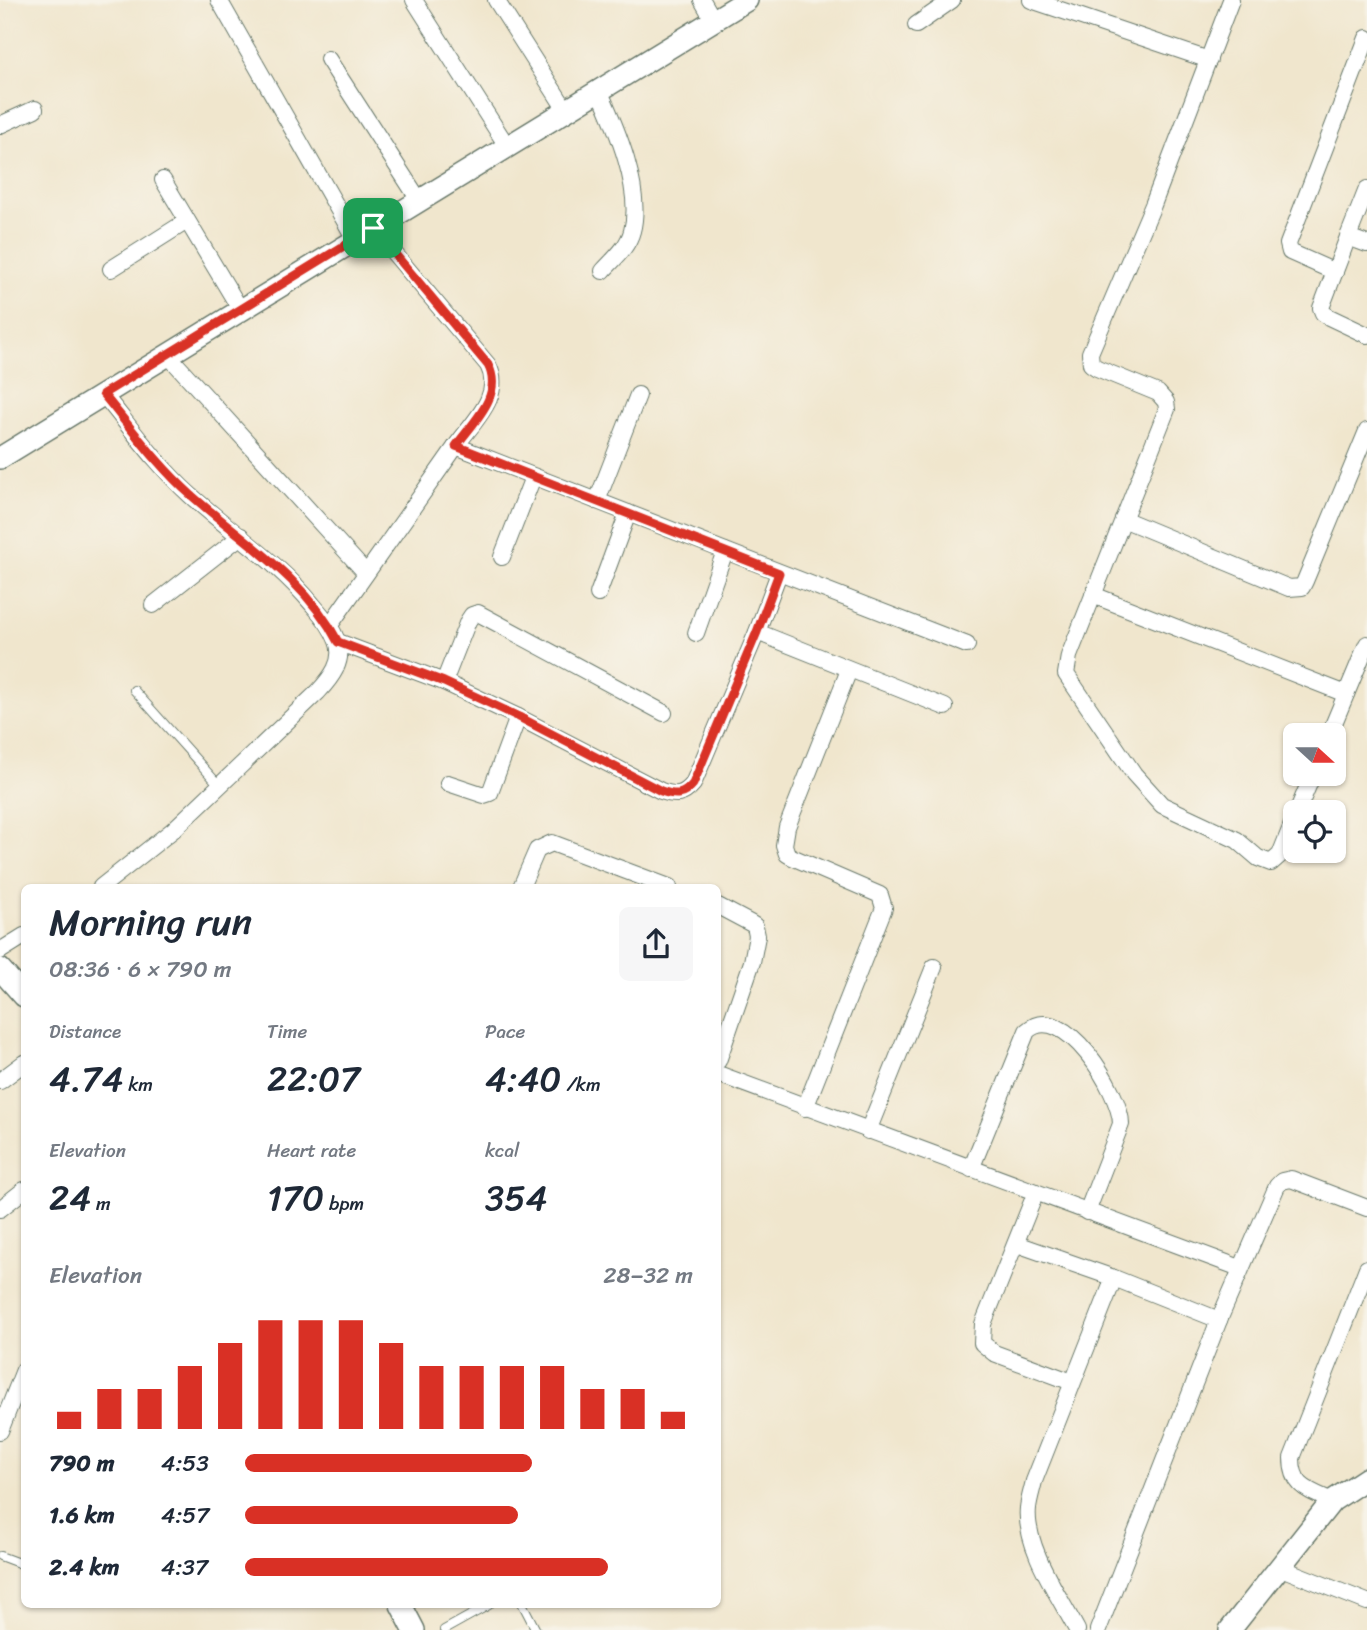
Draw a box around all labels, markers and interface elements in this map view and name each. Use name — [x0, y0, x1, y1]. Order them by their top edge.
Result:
pin — [343, 198, 403, 258]
icon: arrive — [354, 209, 392, 247]
north arrow — [1283, 723, 1346, 786]
map controls — [1283, 723, 1346, 863]
button: locate — [1283, 800, 1346, 863]
text: Morning run — [49, 889, 252, 956]
button: share — [619, 907, 693, 981]
text: 08:36 · 6 × 790 m — [49, 949, 231, 990]
text: Distance — [49, 1015, 121, 1048]
text: Time — [267, 1015, 307, 1048]
text: Pace — [485, 1015, 525, 1048]
text: 4.74 — [49, 1048, 123, 1110]
text: 22:07 — [267, 1048, 360, 1110]
text: 4:40 — [485, 1048, 561, 1110]
text: km — [123, 1068, 153, 1101]
text: /km — [561, 1068, 601, 1101]
text: Elevation — [49, 1134, 126, 1167]
text: Heart rate — [267, 1134, 356, 1167]
text: kcal — [485, 1134, 520, 1167]
text: 24 — [49, 1167, 91, 1229]
text: 170 — [267, 1167, 324, 1229]
text: 354 — [485, 1167, 547, 1229]
text: m — [91, 1187, 111, 1220]
text: bpm — [324, 1187, 364, 1220]
text: Elevation — [49, 1255, 142, 1296]
text: 28–32 m — [603, 1255, 693, 1296]
text: 790 m — [49, 1443, 114, 1484]
text: 4:53 — [161, 1443, 209, 1484]
text: 1.6 km — [49, 1495, 115, 1536]
text: 4:57 — [161, 1495, 210, 1536]
text: 2.4 km — [49, 1547, 119, 1588]
text: 4:37 — [161, 1547, 208, 1588]

